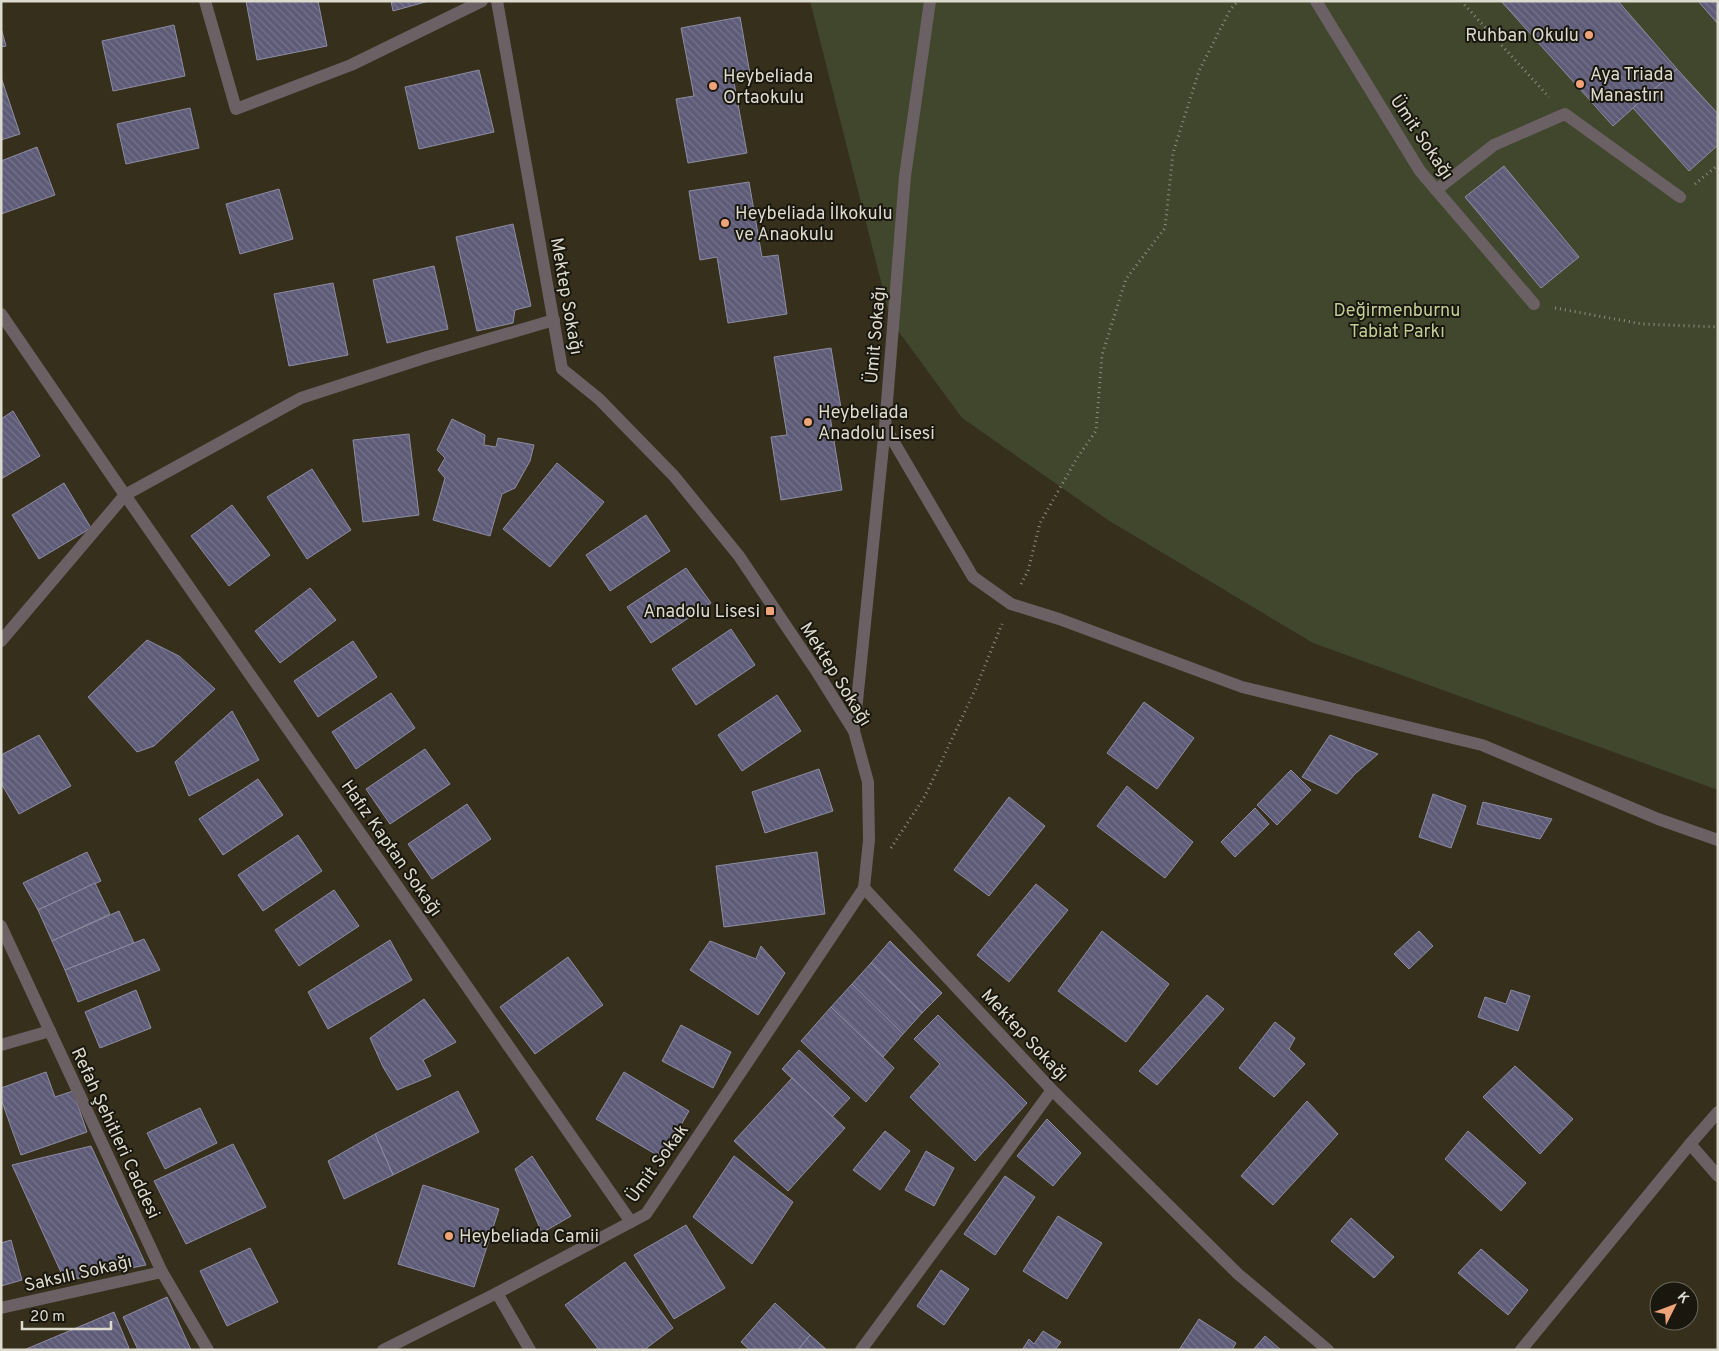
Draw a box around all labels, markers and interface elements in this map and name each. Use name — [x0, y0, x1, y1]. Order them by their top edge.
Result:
place label: Ruhban Okulu — [1465, 25, 1579, 48]
marker: Ruhban Okulu — [1583, 29, 1595, 41]
place label: Aya Triada Manastırı — [1590, 64, 1673, 108]
place label: Heybeliada Ortaokulu — [723, 66, 813, 110]
marker: Aya Triada Manastırı — [1574, 78, 1586, 90]
marker: Heybeliada Ortaokulu — [707, 80, 719, 92]
street label: Ümit Sokağı — [1384, 90, 1459, 185]
place label: Heybeliada İlkokulu ve Anaokulu — [735, 201, 893, 247]
marker: Heybeliada İlkokulu ve Anaokulu — [719, 217, 731, 229]
street label: Mektep Sokağı — [544, 236, 587, 357]
street label: Ümit Sokağı — [859, 285, 892, 385]
park label: Değirmenburnu Tabiat Parkı — [1334, 300, 1460, 344]
place label: Heybeliada Anadolu Lisesi — [818, 402, 935, 446]
marker: Heybeliada Anadolu Lisesi — [802, 416, 814, 428]
place label: Anadolu Lisesi — [643, 601, 760, 624]
marker: Anadolu Lisesi — [764, 605, 776, 617]
street label: Mektep Sokağı — [794, 618, 876, 731]
street label: Hafız Kaptan Sokağı — [335, 776, 447, 922]
street label: Mektep Sokağı — [975, 985, 1073, 1087]
street label: Refah Şehitleri Caddesi — [65, 1044, 164, 1223]
street label: Ümit Sokak — [620, 1119, 695, 1208]
place label: Heybeliada Camii — [459, 1226, 599, 1249]
marker: Heybeliada Camii — [443, 1230, 455, 1242]
street label: Saksılı Sokağı — [22, 1251, 135, 1298]
north arrow — [1649, 1281, 1699, 1331]
text: K — [1673, 1289, 1692, 1308]
scale bar — [22, 1298, 111, 1330]
text: 20 m — [30, 1308, 65, 1327]

